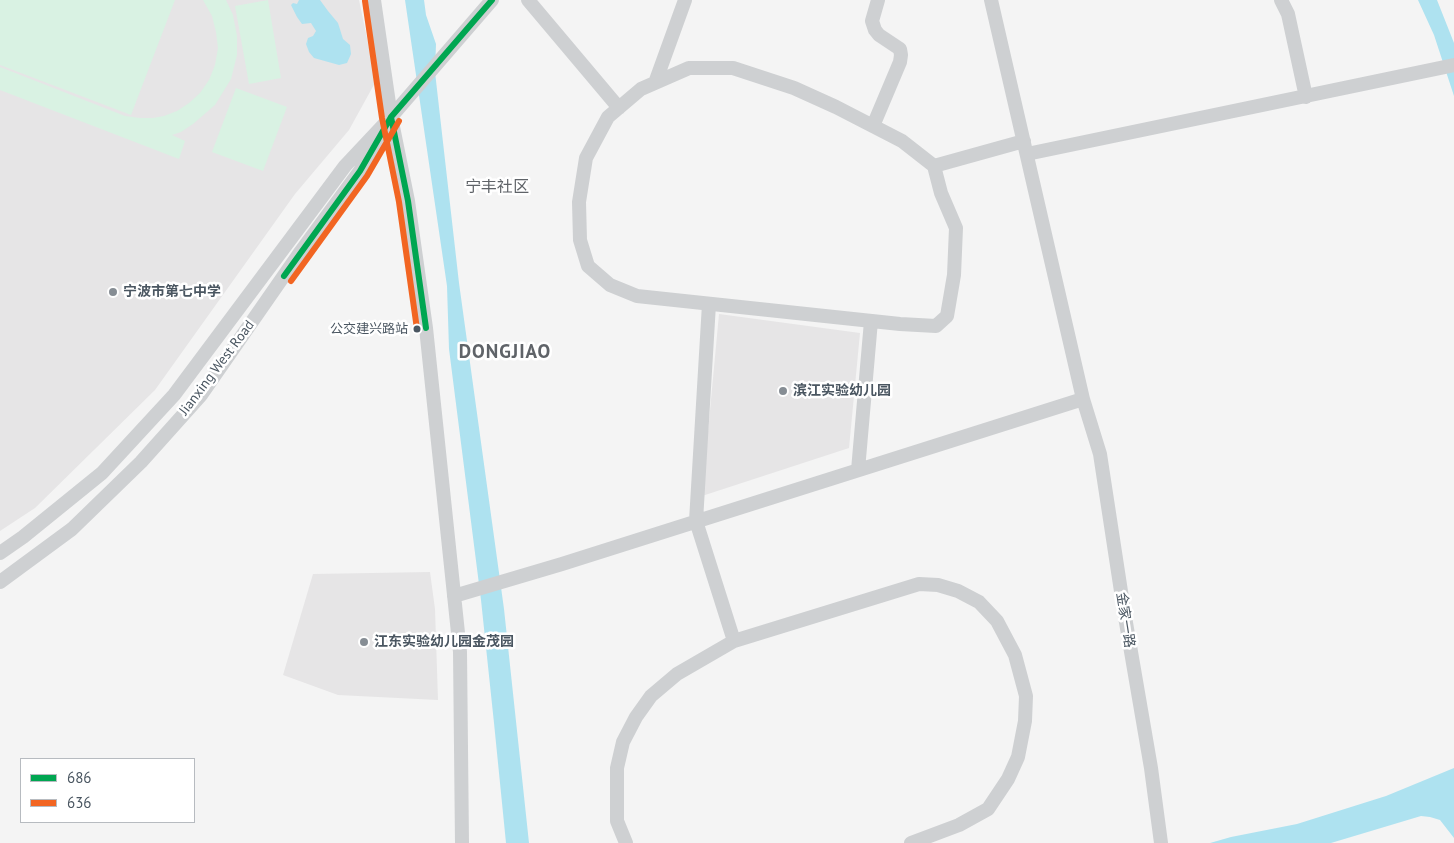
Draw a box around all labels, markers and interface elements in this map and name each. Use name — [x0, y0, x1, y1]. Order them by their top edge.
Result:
district label: 宁丰社区 — [465, 177, 529, 197]
place label: 宁波市第七中学 — [123, 284, 221, 300]
marker: 宁波市第七中学 — [107, 286, 119, 298]
street label: Jianxing West Road — [176, 317, 258, 419]
place label: 公交建兴路站 — [330, 321, 408, 337]
marker: 公交建兴路站 — [412, 324, 422, 334]
district label: DONGJIAO — [458, 342, 552, 364]
place label: 滨江实验幼儿园 — [793, 383, 891, 399]
marker: 滨江实验幼儿园 — [777, 385, 789, 397]
street label: 金家一路 — [1112, 591, 1138, 649]
place label: 江东实验幼儿园金茂园 — [374, 634, 514, 650]
marker: 江东实验幼儿园金茂园 — [358, 636, 370, 648]
legend — [20, 758, 195, 823]
text: 686 — [67, 768, 92, 787]
text: 636 — [67, 793, 92, 812]

